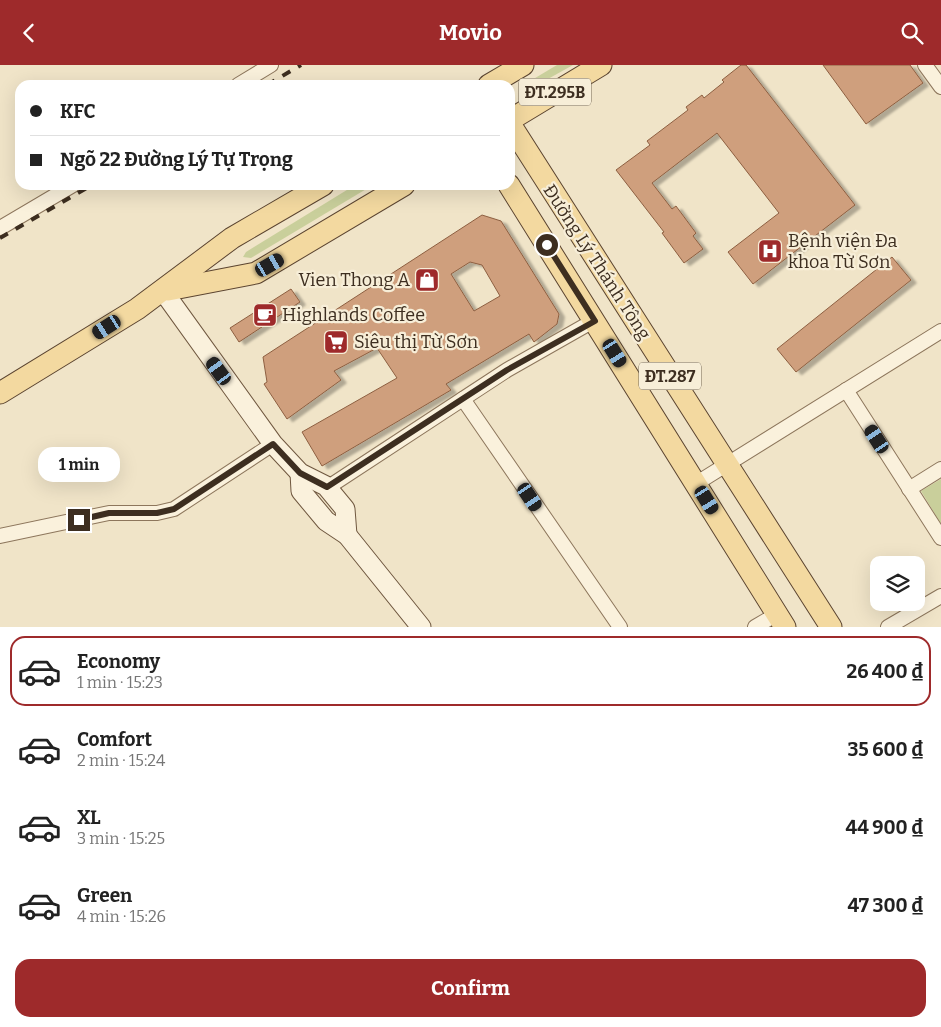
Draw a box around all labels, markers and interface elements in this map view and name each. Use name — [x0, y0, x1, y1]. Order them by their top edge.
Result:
icon: back — [15, 19, 43, 47]
text: Movio — [439, 19, 502, 46]
icon: search — [898, 19, 926, 47]
road number: ĐT.295B — [519, 79, 591, 106]
text: KFC — [60, 100, 95, 123]
text: Ngõ 22 Đường Lý Tự Trọng — [60, 148, 293, 171]
street label: Đường Lý Thánh Tông — [539, 180, 655, 344]
place label: Bệnh viện Đa khoa Từ Sơn — [788, 230, 898, 273]
route start — [536, 234, 558, 256]
hospital icon: Bệnh viện Đa khoa Từ Sơn — [757, 238, 783, 264]
car — [253, 251, 286, 279]
shop icon: Vien Thong A — [414, 267, 440, 293]
place label: Vien Thong A — [298, 269, 410, 291]
cafe icon: Highlands Coffee — [252, 302, 278, 328]
place label: Highlands Coffee — [282, 304, 425, 326]
car — [90, 313, 123, 341]
supermarket icon: Siêu thị Từ Sơn — [323, 329, 349, 355]
place label: Siêu thị Từ Sơn — [354, 331, 479, 353]
car — [600, 336, 629, 370]
car — [204, 354, 233, 388]
road number: ĐT.287 — [639, 363, 701, 389]
car — [862, 422, 891, 456]
callout: 1 min — [38, 447, 120, 483]
text: 1 min — [59, 455, 99, 474]
car — [515, 480, 544, 514]
car — [692, 483, 721, 517]
route end — [68, 509, 90, 531]
map controls — [870, 556, 925, 611]
button: layers — [870, 556, 925, 611]
icon: car — [17, 649, 62, 694]
text: Economy — [77, 650, 160, 673]
text: 26 400 ₫ — [846, 660, 924, 683]
text: 1 min · 15:23 — [77, 673, 163, 692]
icon: car — [17, 727, 62, 772]
text: Comfort — [77, 728, 152, 751]
text: 35 600 ₫ — [847, 738, 924, 761]
text: 2 min · 15:24 — [77, 751, 165, 770]
icon: car — [17, 805, 62, 850]
text: XL — [77, 806, 101, 829]
text: 44 900 ₫ — [845, 816, 924, 839]
text: 3 min · 15:25 — [77, 829, 165, 848]
icon: car — [17, 883, 62, 928]
text: Green — [77, 884, 132, 907]
text: 47 300 ₫ — [847, 894, 924, 917]
text: 4 min · 15:26 — [77, 907, 166, 926]
button: Confirm — [15, 959, 926, 1017]

